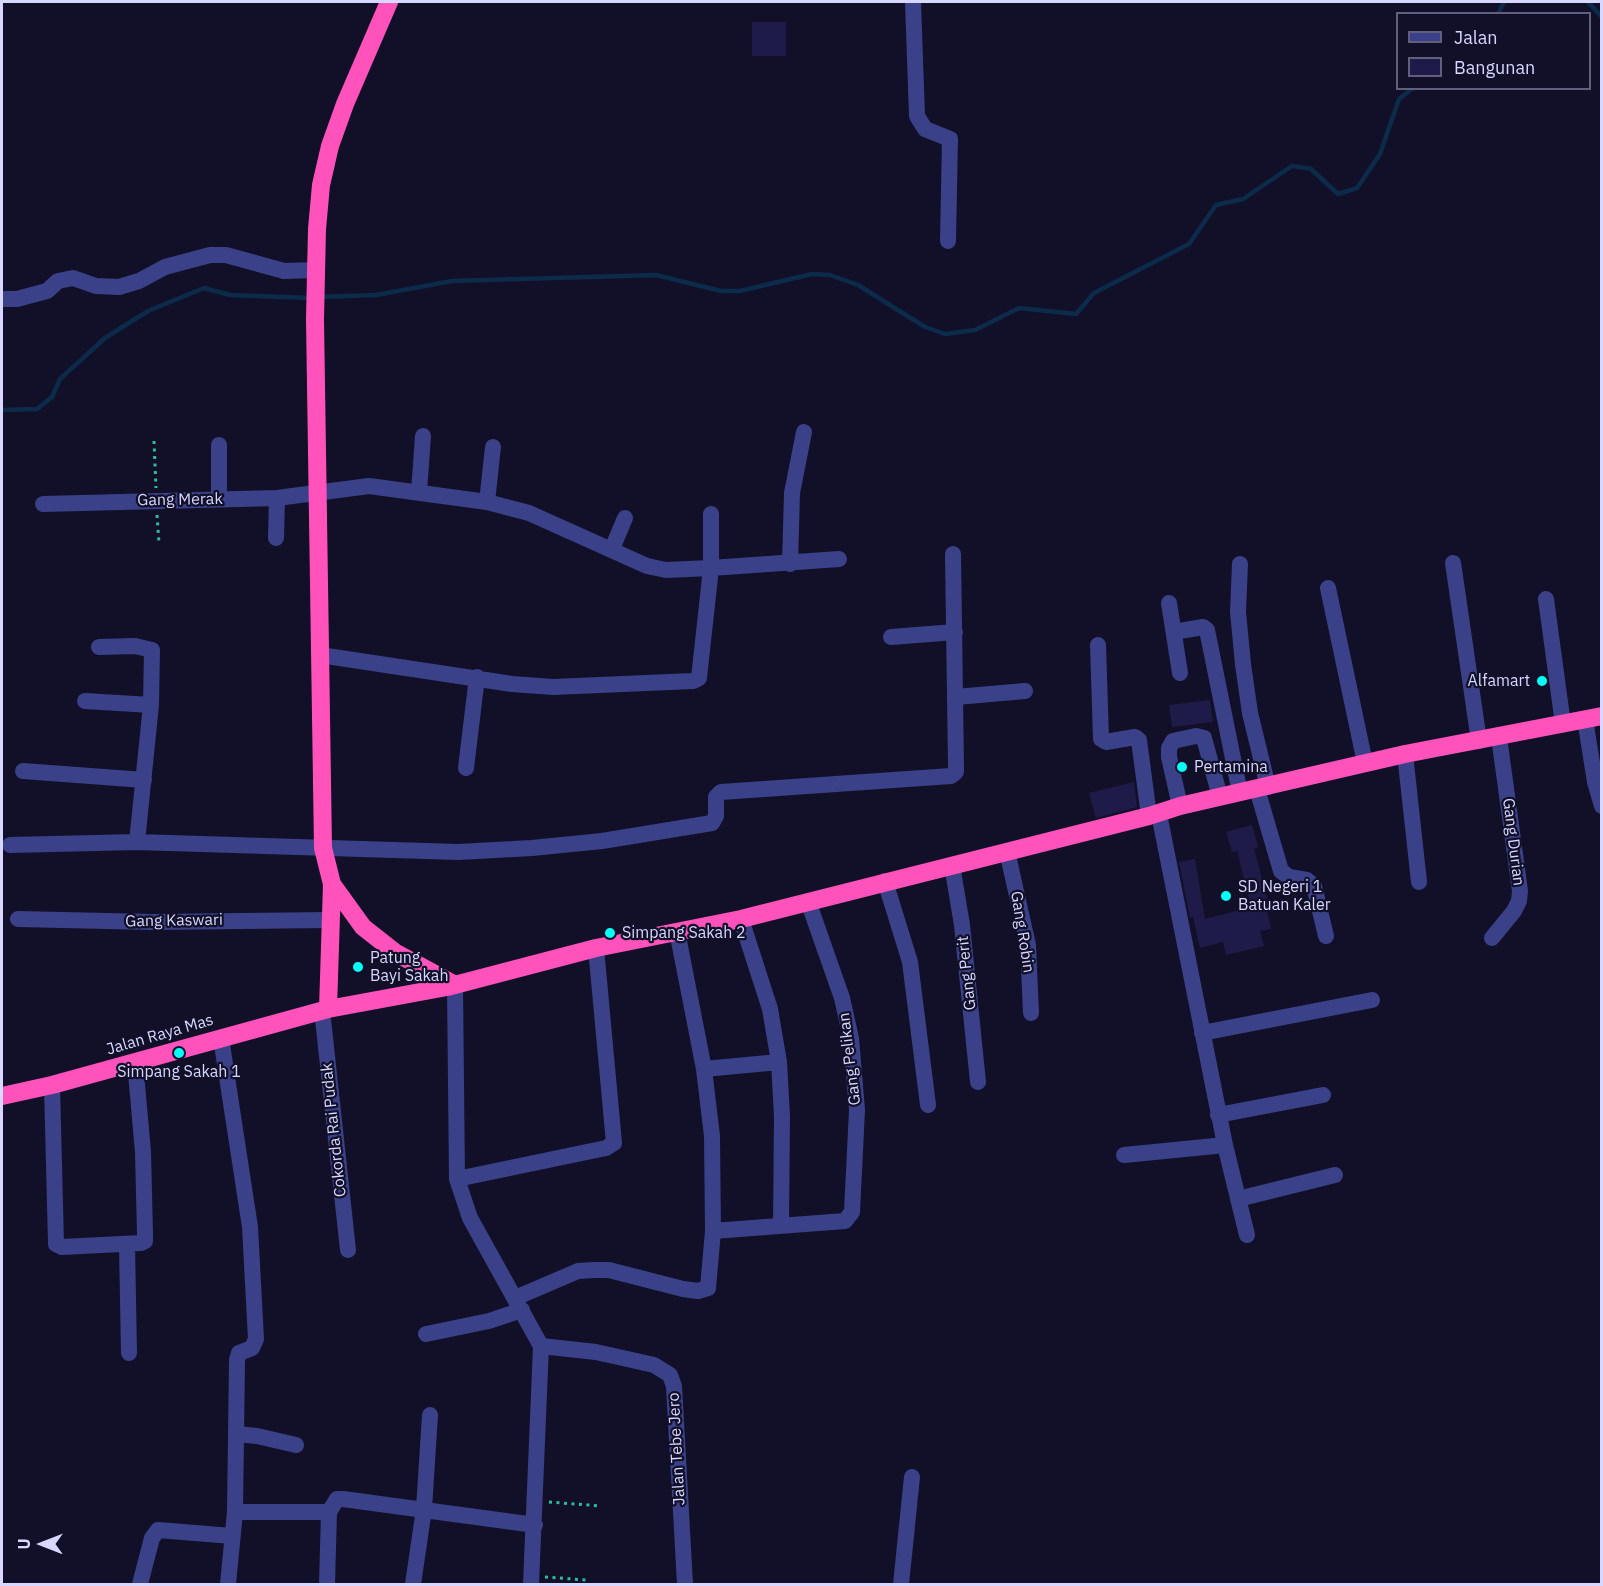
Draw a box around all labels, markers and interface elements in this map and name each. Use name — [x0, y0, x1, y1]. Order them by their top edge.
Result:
legend — [1396, 12, 1591, 90]
text: Jalan — [1454, 26, 1498, 49]
text: Bangunan — [1454, 56, 1535, 79]
street label: Gang Merak — [137, 490, 223, 510]
place label: Alfamart — [1468, 671, 1530, 691]
marker: Alfamart — [1535, 674, 1549, 688]
place label: Pertamina — [1194, 757, 1268, 777]
marker: Pertamina — [1175, 760, 1189, 774]
street label: Gang Durian — [1498, 797, 1528, 887]
place label: SD Negeri 1 Batuan Kaler — [1238, 877, 1331, 915]
marker: SD Negeri 1 Batuan Kaler — [1219, 889, 1233, 903]
street label: Gang Robin — [1006, 890, 1038, 974]
street label: Gang Kaswari — [125, 911, 223, 931]
place label: Simpang Sakah 2 — [622, 923, 746, 943]
marker: Simpang Sakah 2 — [603, 926, 617, 940]
street label: Gang Perit — [954, 935, 980, 1011]
place label: Patung Bayi Sakah — [370, 948, 448, 986]
marker: Patung Bayi Sakah — [351, 960, 365, 974]
street label: Jalan Raya Mas — [104, 1011, 216, 1059]
street label: Gang Pelikan — [835, 1011, 865, 1107]
marker: Simpang Sakah 1 — [172, 1046, 186, 1060]
place label: Simpang Sakah 1 — [117, 1062, 241, 1082]
street label: Cokorda Rai Pudak — [317, 1062, 351, 1198]
street label: Jalan Tebe Jero — [664, 1392, 690, 1506]
north arrow — [12, 1514, 72, 1574]
text: U — [14, 1538, 34, 1550]

